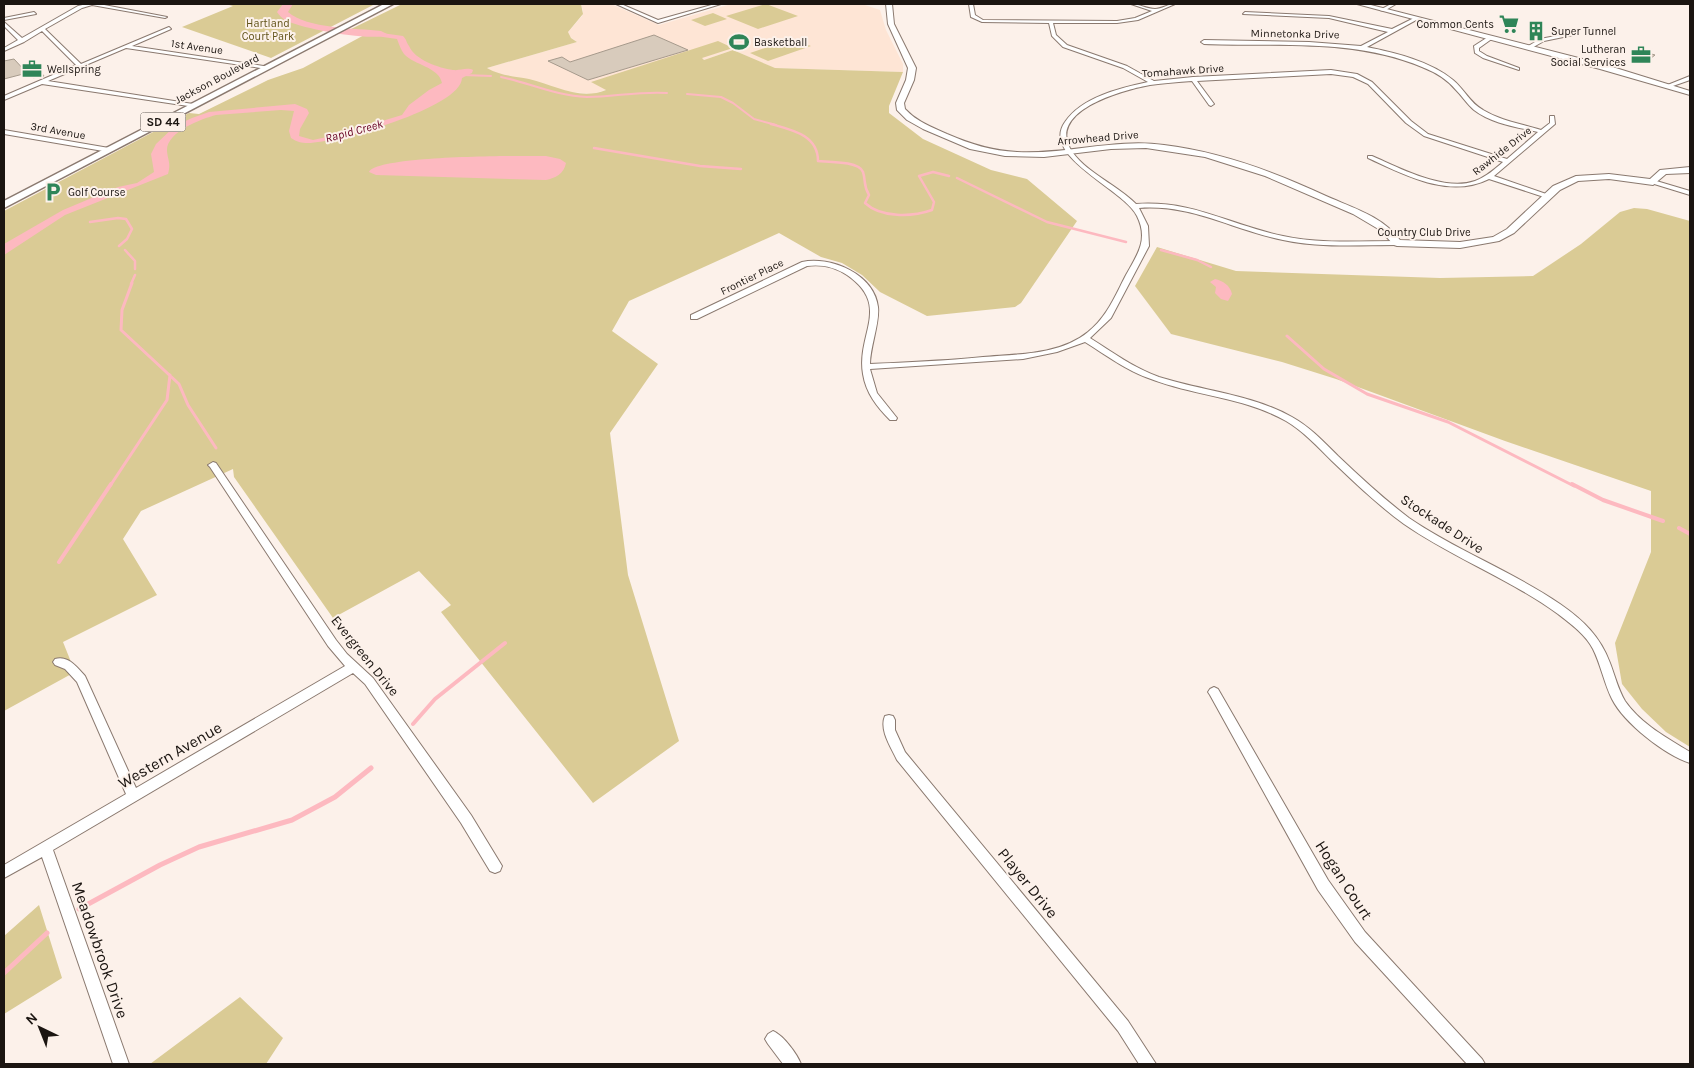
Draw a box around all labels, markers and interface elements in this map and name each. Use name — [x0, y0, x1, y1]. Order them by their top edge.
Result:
supermarket icon: Common Cents — [1498, 13, 1520, 35]
park label: Hartland Court Park — [242, 17, 294, 43]
place label: Common Cents — [1416, 18, 1494, 31]
building icon: Super Tunnel — [1525, 20, 1547, 42]
place label: Super Tunnel — [1551, 25, 1616, 38]
street label: Minnetonka Drive — [1250, 27, 1340, 41]
sports icon: Basketball — [728, 31, 750, 53]
place label: Basketball — [754, 36, 807, 49]
street label: 1st Avenue — [170, 37, 224, 57]
place label: Lutheran Social Services — [1550, 43, 1626, 69]
office icon: Lutheran Social Services — [1630, 44, 1652, 66]
street label: Jackson Boulevard — [173, 51, 261, 107]
office icon: Wellspring — [21, 58, 43, 80]
street label: Tomahawk Drive — [1142, 62, 1225, 80]
place label: Wellspring — [47, 63, 101, 76]
road number: SD 44 — [140, 112, 186, 132]
water label: Rapid Creek — [324, 116, 385, 145]
street label: 3rd Avenue — [29, 120, 87, 142]
street label: Rawhide Drive — [1470, 124, 1534, 178]
street label: Arrowhead Drive — [1057, 128, 1139, 148]
parking icon: Golf Course — [42, 181, 64, 203]
place label: Golf Course — [68, 186, 126, 199]
street label: Country Club Drive — [1377, 226, 1471, 239]
street label: Frontier Place — [718, 256, 786, 298]
street label: Stockade Drive — [1397, 491, 1487, 557]
street label: Evergreen Drive — [327, 612, 403, 700]
street label: Western Avenue — [115, 718, 225, 792]
street label: Hogan Court — [1311, 837, 1377, 923]
street label: Player Drive — [994, 844, 1062, 922]
street label: Meadowbrook Drive — [68, 879, 132, 1021]
north arrow — [15, 1003, 65, 1053]
text: N — [22, 1009, 41, 1029]

